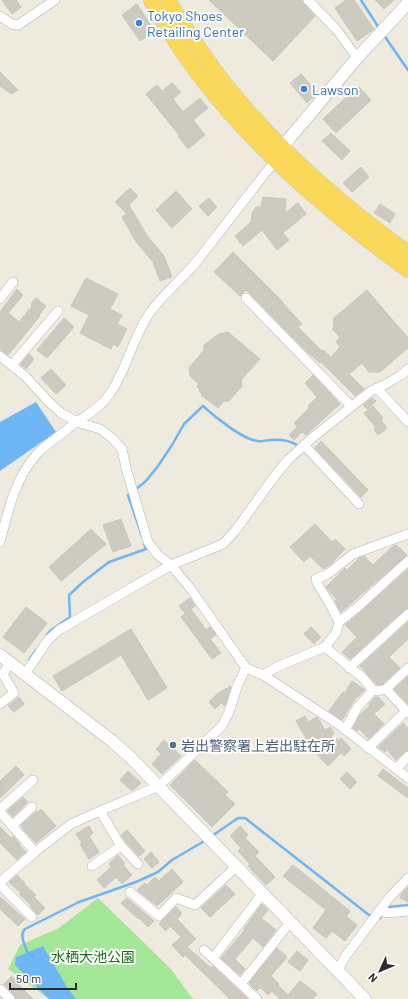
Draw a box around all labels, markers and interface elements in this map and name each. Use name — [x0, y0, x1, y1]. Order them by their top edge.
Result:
place label: Tokyo Shoes Retailing Center — [147, 7, 244, 40]
marker: Tokyo Shoes Retailing Center — [134, 18, 144, 28]
place label: Lawson — [312, 81, 359, 98]
marker: Lawson — [299, 84, 309, 94]
place label: 岩出警察署上岩出駐在所 — [181, 737, 335, 754]
marker: 岩出警察署上岩出駐在所 — [168, 740, 178, 750]
park label: 水栖大池公園 — [51, 948, 135, 965]
north arrow — [360, 951, 400, 991]
scale bar — [10, 965, 76, 991]
text: 50 m — [16, 971, 41, 985]
text: N — [365, 971, 380, 985]

